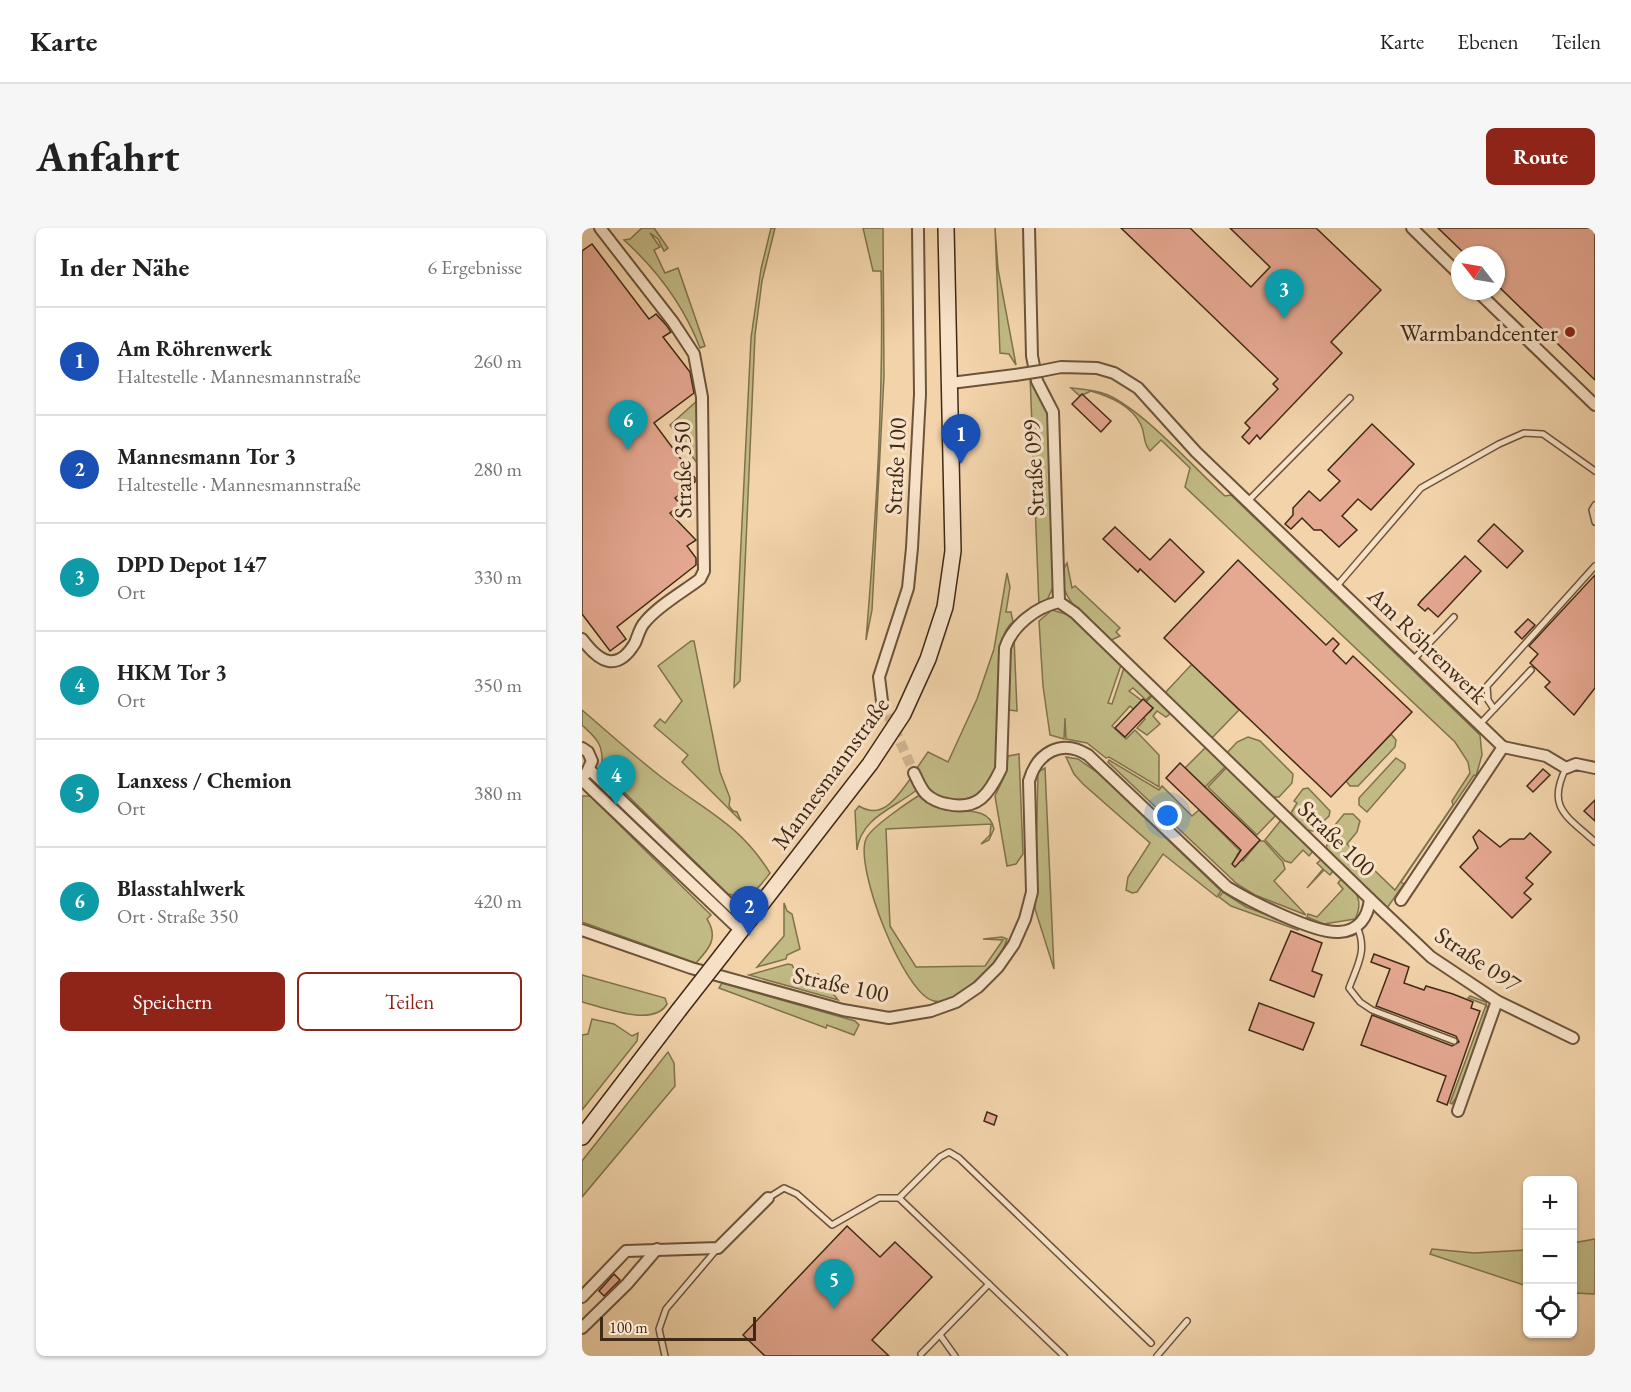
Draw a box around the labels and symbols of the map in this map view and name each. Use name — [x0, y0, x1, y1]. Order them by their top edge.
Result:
north arrow — [1451, 246, 1505, 300]
pin: 3 — [1264, 270, 1304, 319]
place label: Warmbandcenter — [1400, 317, 1558, 348]
marker: Warmbandcenter — [1563, 325, 1577, 339]
pin: 6 — [608, 400, 648, 450]
pin: 1 — [942, 414, 980, 464]
street label: Straße 100 — [877, 417, 913, 515]
street label: Straße 099 — [1015, 418, 1051, 517]
street label: Straße 350 — [666, 421, 698, 519]
street label: Am Röhrenwerk — [1361, 579, 1495, 710]
street label: Mannesmannstraße — [764, 691, 896, 855]
pin: 4 — [597, 756, 636, 805]
street label: Straße 100 — [1291, 793, 1383, 883]
your location — [1153, 801, 1182, 830]
pin: 2 — [730, 886, 768, 936]
street label: Straße 097 — [1429, 919, 1527, 999]
street label: Straße 100 — [790, 959, 892, 1009]
pin: 5 — [814, 1260, 854, 1309]
scale bar — [600, 1314, 756, 1342]

